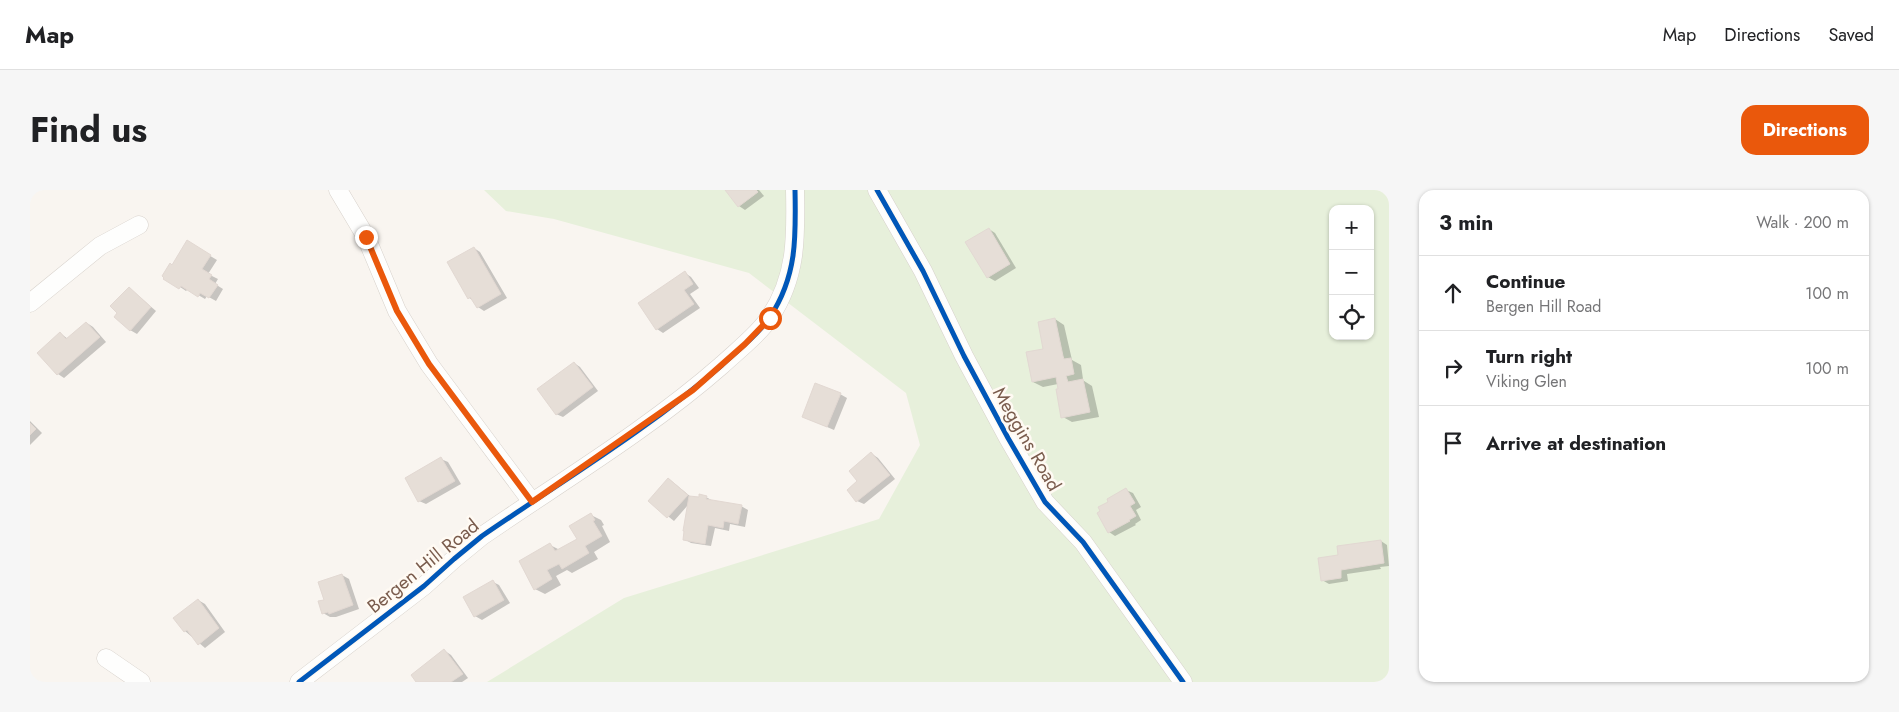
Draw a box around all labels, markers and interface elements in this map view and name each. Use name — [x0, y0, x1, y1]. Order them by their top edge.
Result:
text: Map — [25, 17, 74, 52]
text: Map — [1663, 22, 1696, 48]
text: Directions — [1724, 22, 1800, 48]
text: Saved — [1828, 22, 1874, 48]
text: Find us — [30, 105, 147, 155]
button: Directions — [1741, 105, 1869, 155]
map controls — [1329, 205, 1374, 340]
button: + — [1329, 205, 1374, 250]
text: 3 min — [1439, 208, 1493, 238]
text: Walk · 200 m — [1756, 211, 1849, 234]
route end — [355, 226, 378, 249]
button: − — [1329, 250, 1374, 295]
text: Continue — [1486, 268, 1565, 295]
icon: ahead — [1439, 279, 1467, 307]
text: 100 m — [1805, 282, 1849, 305]
button: locate — [1329, 295, 1374, 340]
text: Bergen Hill Road — [1486, 295, 1601, 318]
route start — [759, 307, 782, 330]
text: Turn right — [1486, 343, 1572, 370]
icon: right — [1439, 354, 1467, 382]
text: 100 m — [1805, 357, 1849, 380]
text: Viking Glen — [1486, 370, 1567, 393]
street label: Meggins Road — [986, 382, 1068, 496]
icon: arrive — [1439, 429, 1467, 457]
text: Arrive at destination — [1486, 430, 1666, 457]
street label: Bergen Hill Road — [361, 512, 485, 620]

